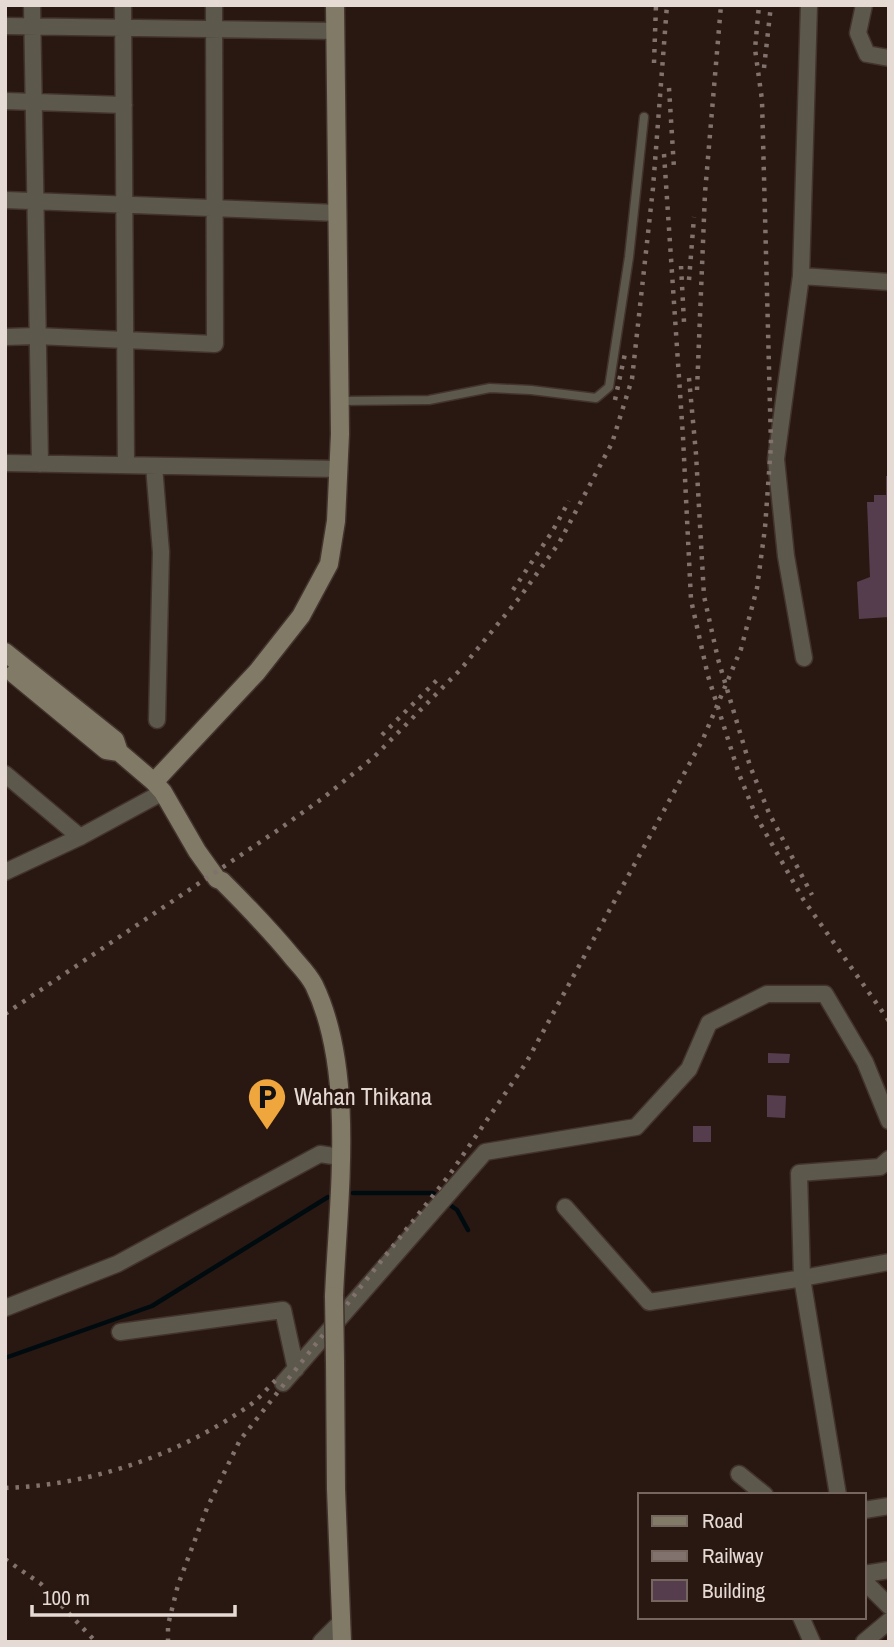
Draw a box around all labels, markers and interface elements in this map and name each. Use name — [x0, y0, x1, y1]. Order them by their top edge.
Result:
parking icon: Wahan Thikana — [246, 1076, 288, 1131]
place label: Wahan Thikana — [294, 1080, 432, 1112]
legend — [638, 1493, 866, 1619]
text: Road — [702, 1506, 743, 1535]
text: Railway — [702, 1541, 764, 1570]
scale bar — [32, 1574, 234, 1618]
text: Building — [702, 1576, 766, 1605]
text: 100 m — [42, 1583, 90, 1612]

